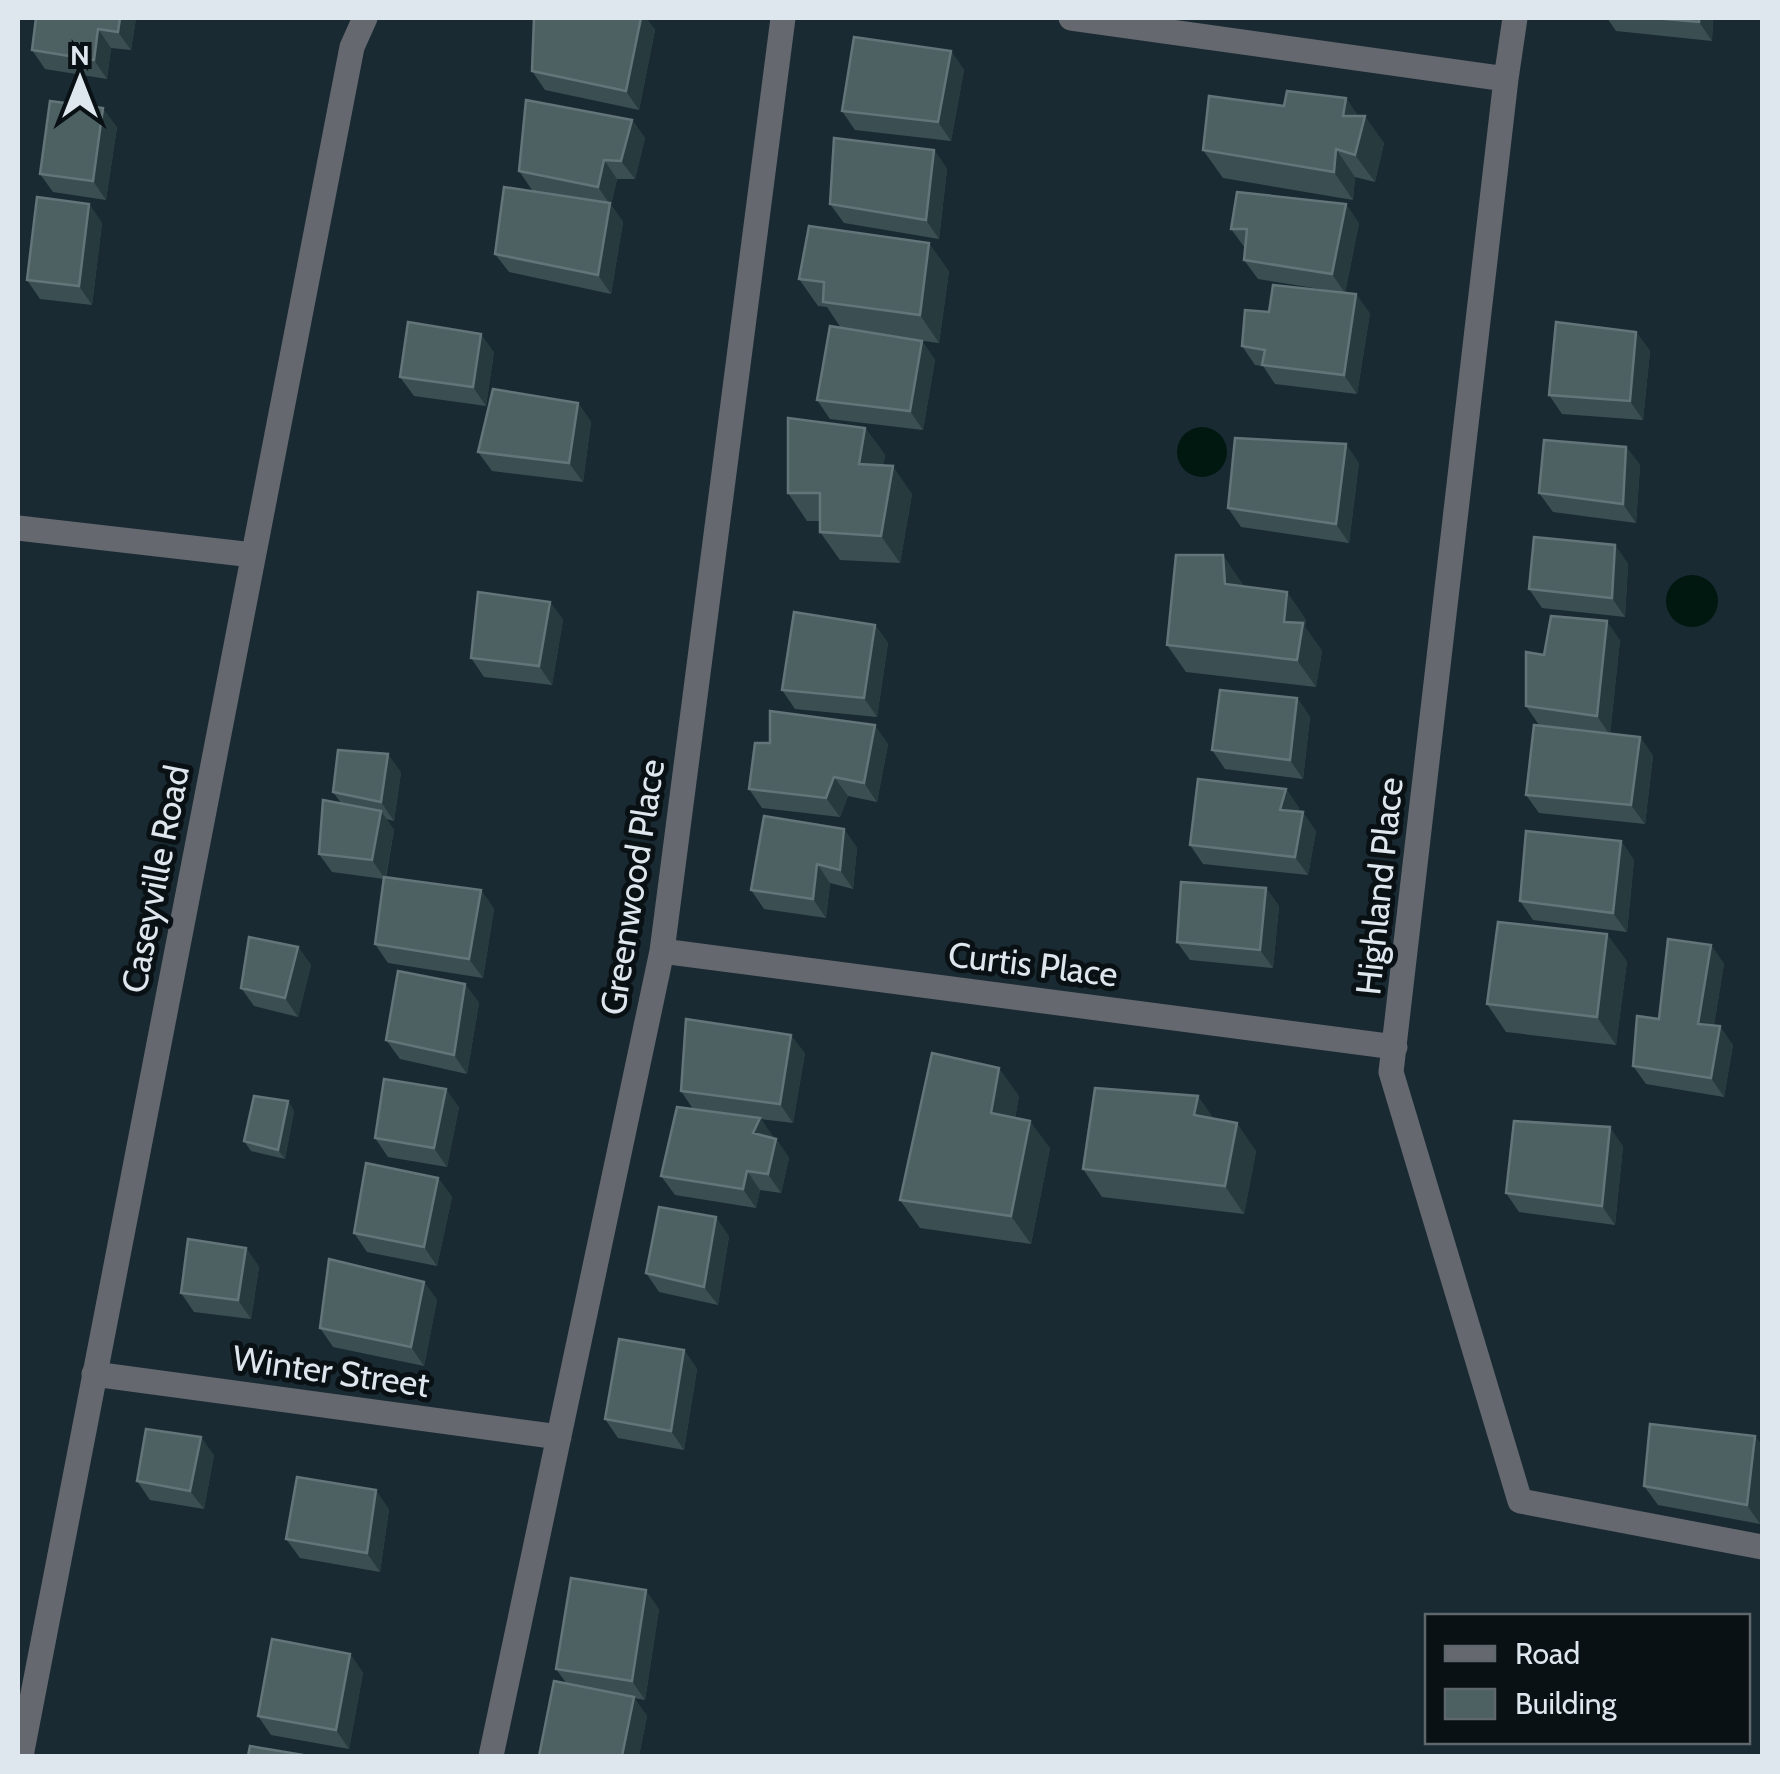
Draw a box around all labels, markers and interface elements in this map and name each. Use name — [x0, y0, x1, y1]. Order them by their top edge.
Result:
north arrow — [30, 30, 130, 130]
text: N — [70, 38, 90, 72]
street label: Greenwood Place — [591, 756, 673, 1018]
street label: Caseyville Road — [112, 762, 198, 996]
street label: Highland Place — [1346, 775, 1412, 997]
street label: Curtis Place — [946, 932, 1120, 996]
street label: Winter Street — [230, 1336, 432, 1406]
legend — [1425, 1614, 1750, 1744]
text: Road — [1515, 1635, 1580, 1672]
text: Building — [1515, 1685, 1618, 1722]

